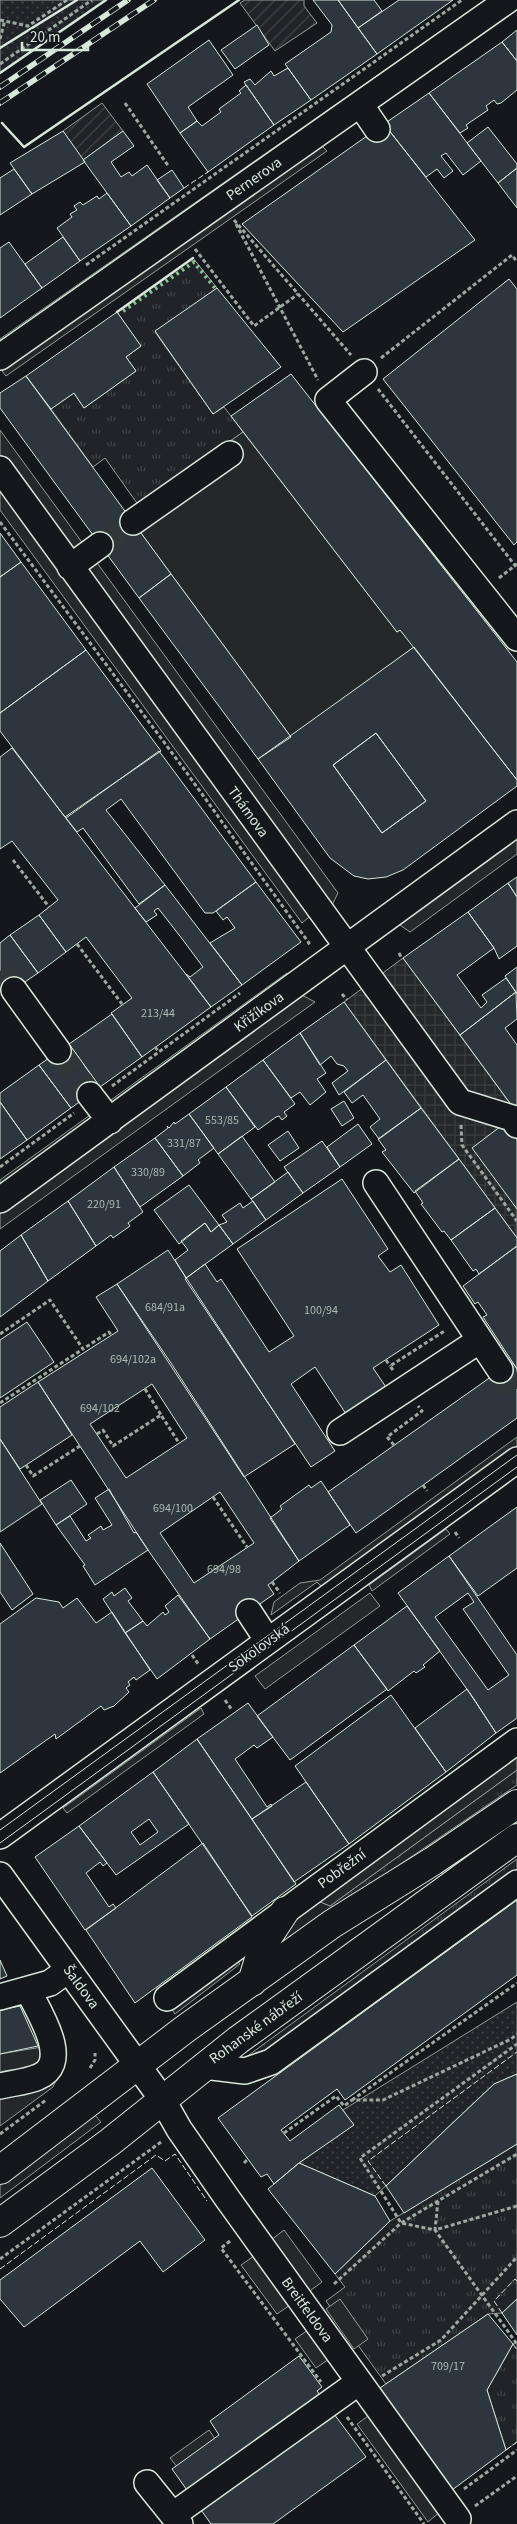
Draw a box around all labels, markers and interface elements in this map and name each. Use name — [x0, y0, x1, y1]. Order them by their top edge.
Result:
scale bar — [22, 20, 89, 52]
text: 20 m — [30, 27, 60, 48]
street label: Pernerova — [222, 152, 286, 206]
street label: Thámova — [222, 782, 274, 842]
street label: Křižíkova — [230, 987, 288, 1037]
house number: 213/44 — [141, 1005, 175, 1022]
house number: 553/85 — [205, 1112, 239, 1129]
house number: 331/87 — [167, 1135, 201, 1152]
house number: 330/89 — [131, 1164, 165, 1181]
house number: 220/91 — [87, 1196, 121, 1213]
house number: 684/91a — [145, 1299, 185, 1316]
house number: 100/94 — [304, 1302, 338, 1319]
house number: 694/102a — [110, 1351, 156, 1368]
house number: 694/102 — [80, 1400, 120, 1417]
house number: 694/100 — [153, 1500, 193, 1517]
house number: 694/98 — [207, 1561, 241, 1578]
street label: Sokolovská — [224, 1619, 294, 1677]
street label: Pobřežní — [313, 1843, 372, 1894]
street label: Šaldova — [58, 1961, 104, 2013]
street label: Rohanské nábřeží — [205, 1986, 308, 2069]
street label: Breitfeldova — [276, 2273, 338, 2347]
house number: 709/17 — [431, 2358, 465, 2375]

